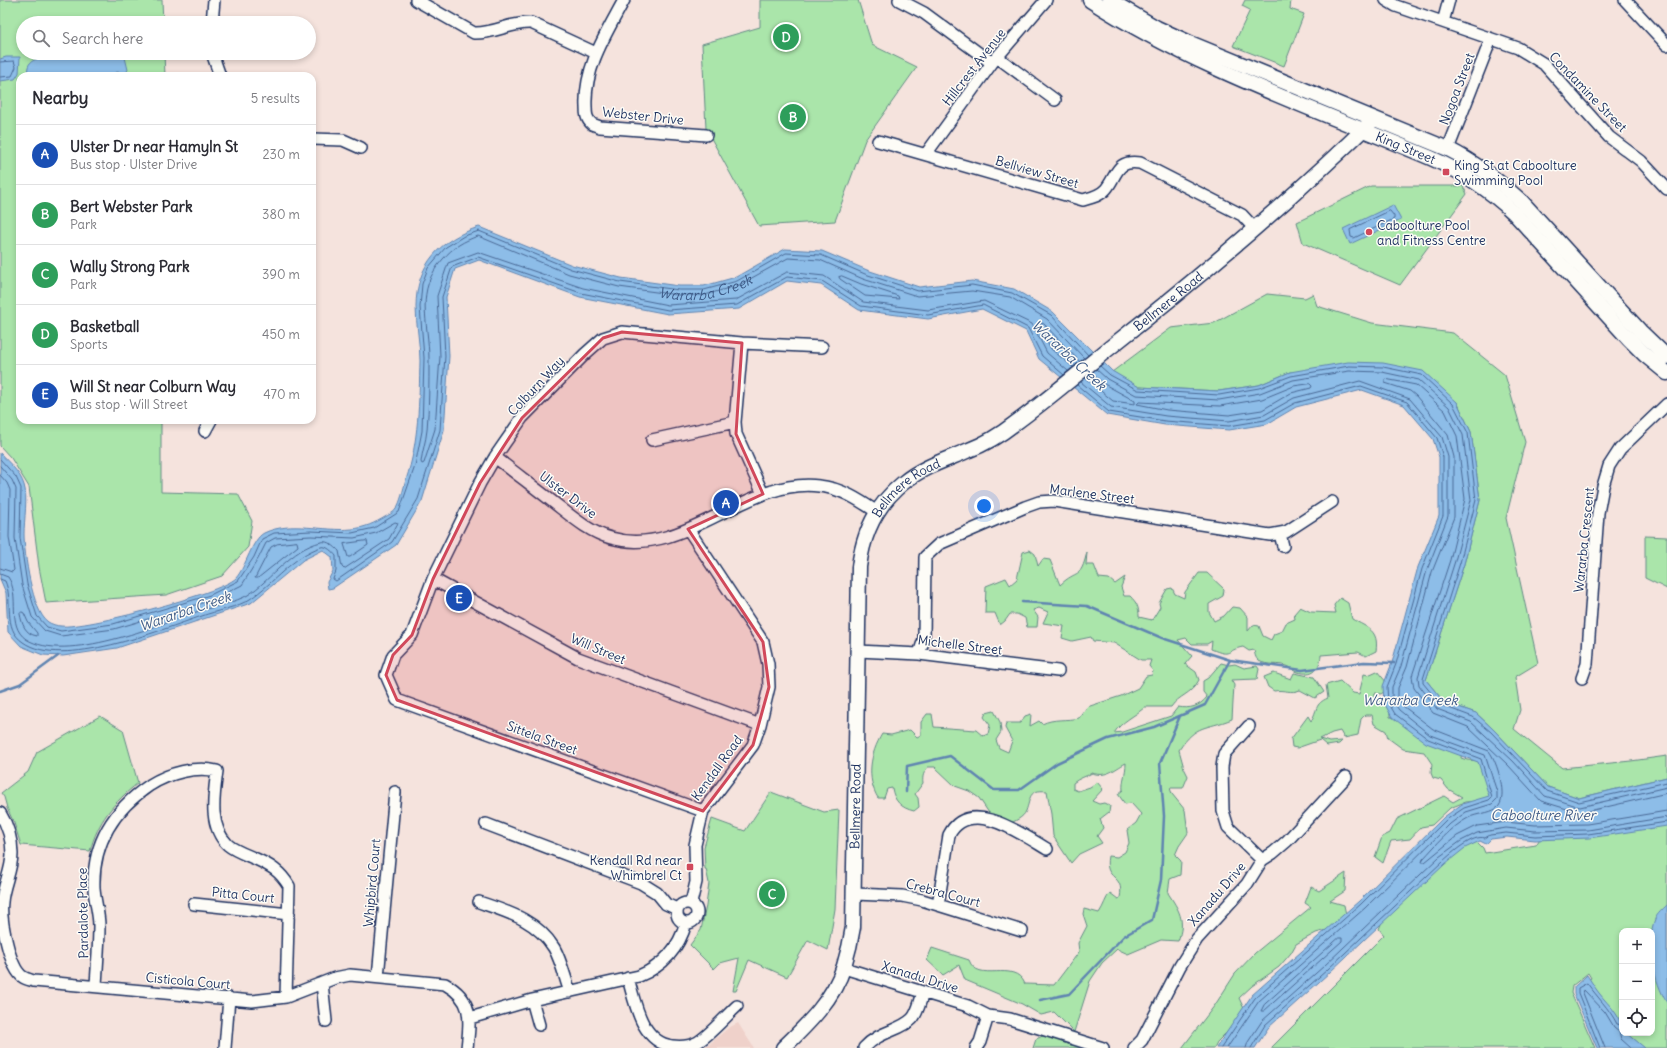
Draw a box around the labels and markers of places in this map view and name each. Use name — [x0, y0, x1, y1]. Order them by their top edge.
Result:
pin: D — [773, 22, 799, 52]
pin: B — [780, 102, 806, 132]
place label: King St at Caboolture Swimming Pool — [1454, 157, 1577, 189]
marker: King St at Caboolture Swimming Pool — [1441, 167, 1451, 177]
place label: Caboolture Pool and Fitness Centre — [1377, 217, 1486, 249]
marker: Caboolture Pool and Fitness Centre — [1364, 227, 1374, 237]
pin: A — [713, 488, 739, 518]
pin: E — [446, 583, 472, 613]
place label: Kendall Rd near Whimbrel Ct — [590, 852, 683, 884]
marker: Kendall Rd near Whimbrel Ct — [685, 862, 695, 872]
pin: C — [759, 879, 785, 909]

